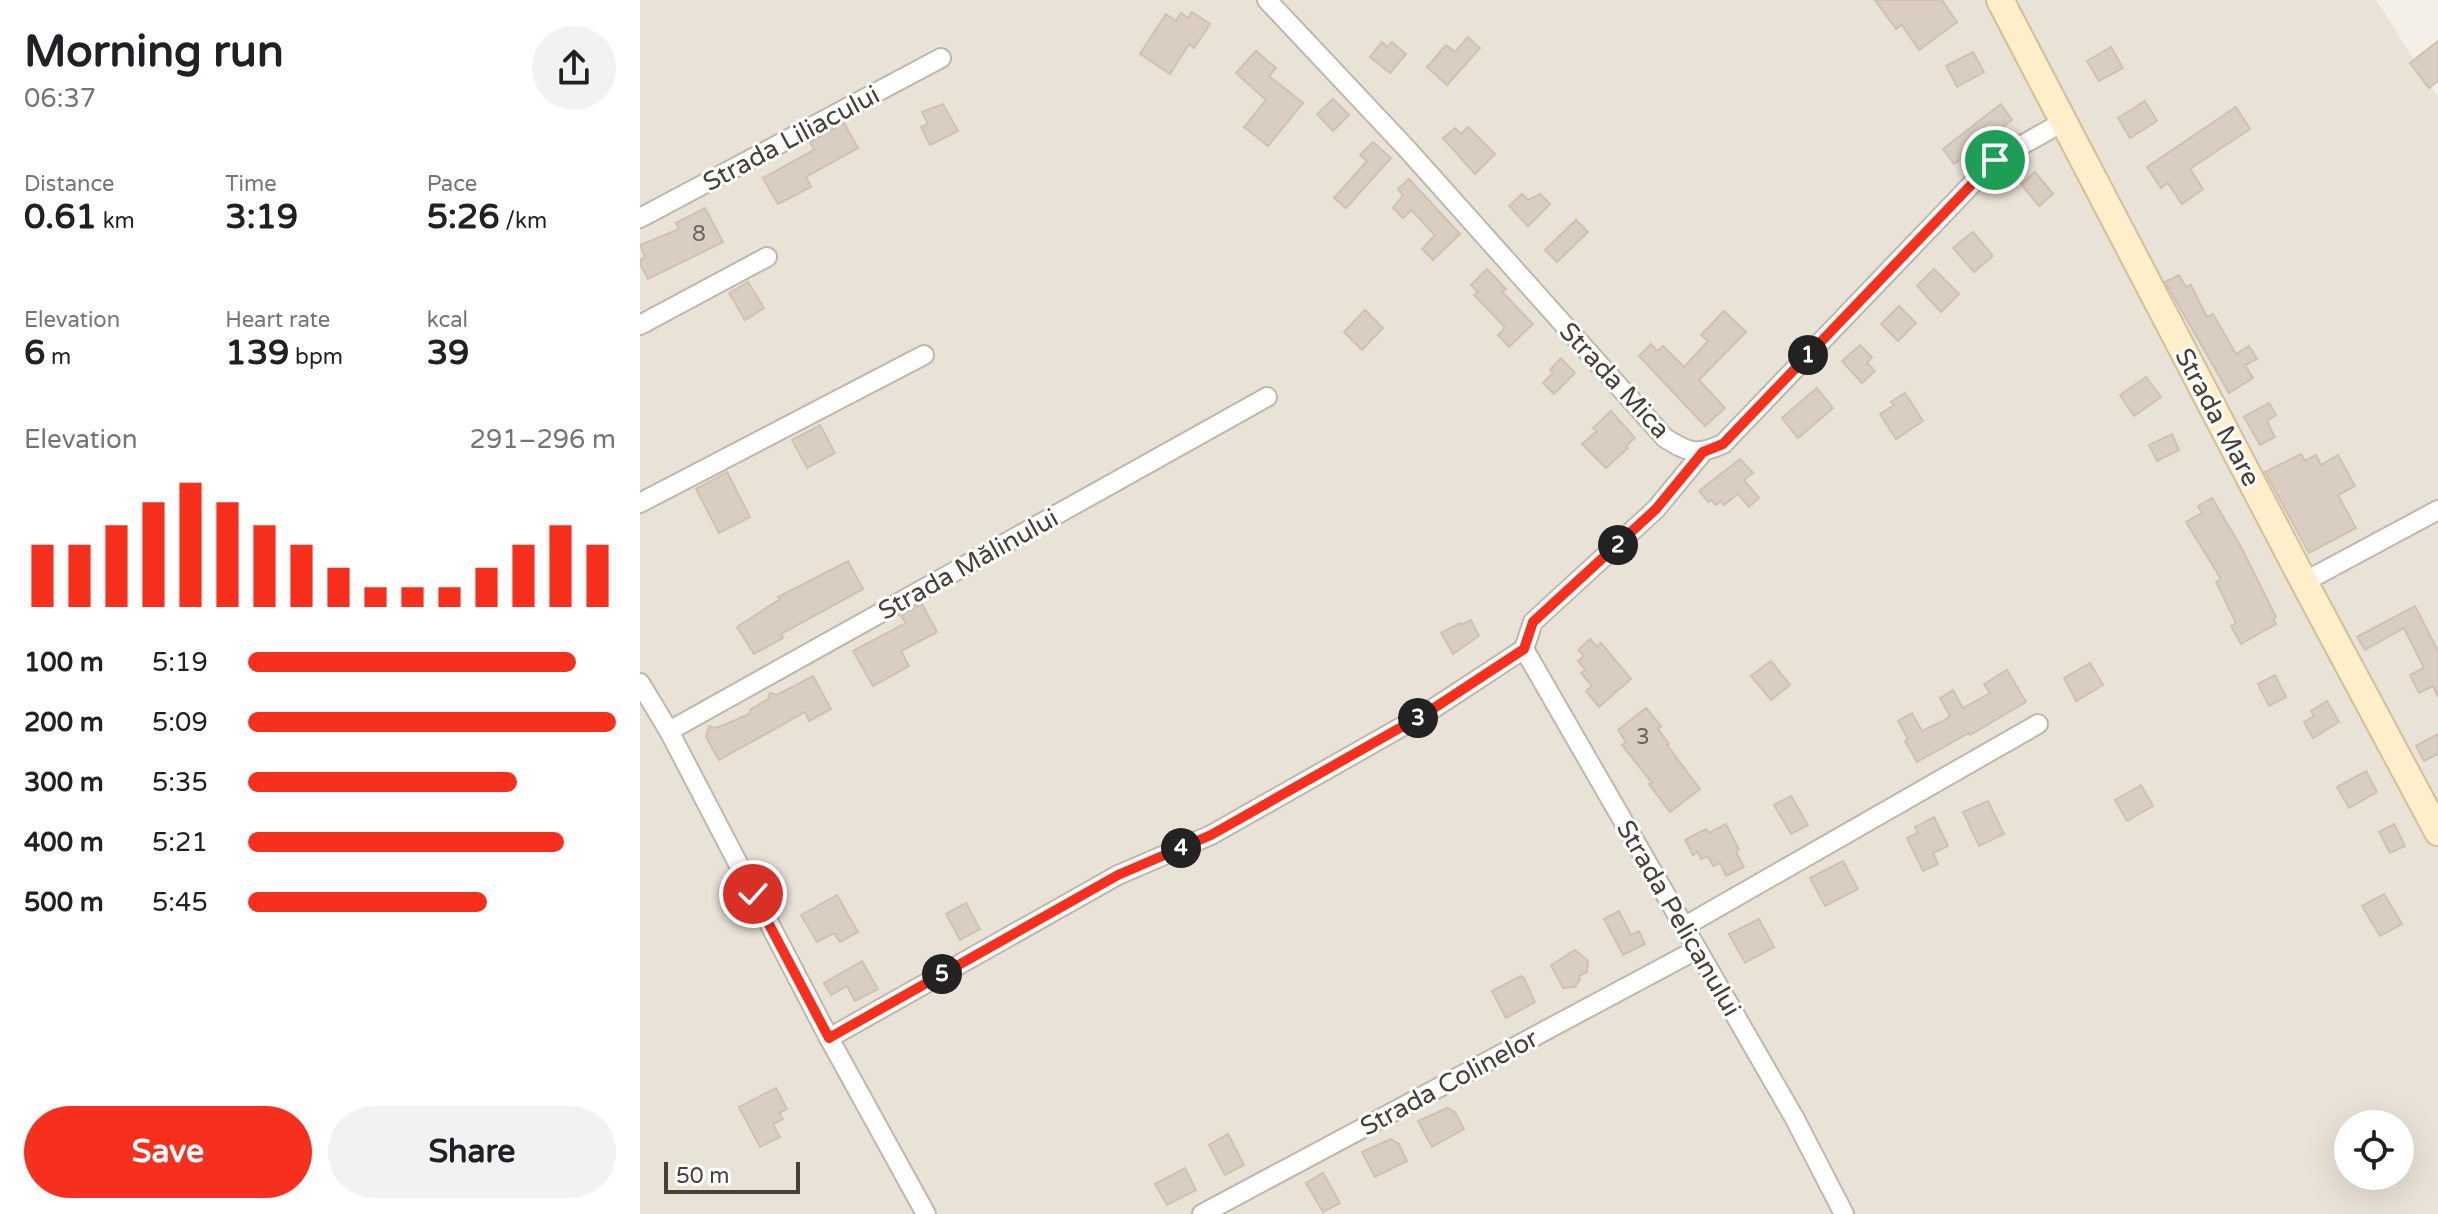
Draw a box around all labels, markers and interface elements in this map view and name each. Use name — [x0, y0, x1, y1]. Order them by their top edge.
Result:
text: Morning run — [24, 26, 284, 79]
button: share — [532, 26, 616, 110]
street label: Strada Liliacului — [698, 79, 885, 198]
text: 06:37 — [24, 83, 96, 114]
pin — [1961, 126, 2029, 194]
icon: arrive — [1973, 138, 2017, 182]
text: Distance — [24, 171, 115, 197]
text: Time — [225, 171, 277, 197]
text: Pace — [427, 171, 477, 197]
text: 0.61 — [24, 197, 97, 238]
text: 3:19 — [225, 197, 298, 238]
text: 5:26 — [427, 197, 500, 238]
text: km — [97, 208, 135, 234]
text: /km — [500, 208, 547, 234]
house number: 8 — [692, 221, 706, 247]
text: Elevation — [24, 307, 120, 333]
text: Heart rate — [225, 307, 330, 333]
text: kcal — [427, 307, 468, 333]
street label: Strada Mica — [1553, 316, 1676, 445]
text: 6 — [24, 333, 45, 374]
text: 139 — [225, 333, 289, 374]
text: 39 — [427, 333, 469, 374]
pin: 1 — [1788, 335, 1828, 375]
text: 1 — [1801, 342, 1815, 368]
street label: Strada Mare — [2168, 343, 2267, 492]
text: m — [45, 344, 71, 370]
text: bpm — [289, 344, 343, 370]
text: Elevation — [24, 424, 138, 455]
text: 291–296 m — [470, 424, 616, 455]
street label: Strada Mălinului — [873, 502, 1064, 627]
pin: 2 — [1598, 525, 1638, 565]
text: 2 — [1611, 532, 1625, 558]
text: 100 m — [24, 647, 104, 678]
text: 5:19 — [152, 647, 208, 678]
pin: 3 — [1398, 698, 1438, 738]
text: 3 — [1411, 705, 1425, 731]
text: 200 m — [24, 707, 104, 738]
text: 5:09 — [152, 707, 208, 738]
house number: 3 — [1636, 724, 1650, 750]
text: 300 m — [24, 767, 104, 798]
text: 5:35 — [152, 767, 208, 798]
street label: Strada Pelicanului — [1610, 815, 1747, 1022]
text: 400 m — [24, 827, 104, 858]
text: 5:21 — [152, 827, 208, 858]
pin: 4 — [1161, 828, 1201, 868]
text: 4 — [1174, 835, 1188, 861]
pin — [719, 860, 787, 928]
icon: check — [731, 872, 775, 916]
text: 500 m — [24, 887, 104, 918]
text: 5:45 — [152, 887, 208, 918]
pin: 5 — [922, 954, 962, 994]
text: 5 — [935, 961, 949, 987]
street label: Strada Colinelor — [1355, 1023, 1543, 1142]
button: Save — [24, 1106, 312, 1198]
button: Share — [328, 1106, 616, 1198]
map controls — [2334, 1110, 2414, 1190]
button: locate — [2334, 1110, 2414, 1190]
scale bar — [664, 1158, 800, 1194]
text: 50 m — [676, 1163, 730, 1189]

